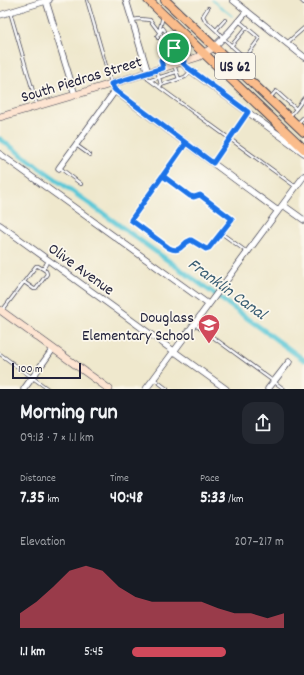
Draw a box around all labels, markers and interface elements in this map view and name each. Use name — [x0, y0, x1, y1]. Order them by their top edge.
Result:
pin — [157, 31, 191, 65]
icon: arrive — [163, 37, 185, 59]
street label: South Piedras Street — [18, 51, 145, 110]
road number: US 62 — [215, 53, 255, 79]
street label: Olive Avenue — [43, 238, 118, 302]
water label: Franklin Canal — [182, 254, 272, 328]
place label: Douglass Elementary School — [82, 307, 194, 348]
school or university icon: Douglass Elementary School — [196, 312, 222, 345]
scale bar — [12, 361, 81, 380]
text: 100 m — [18, 362, 42, 378]
text: Morning run — [20, 398, 118, 429]
button: share — [242, 402, 284, 444]
text: 09:13 · 7 × 1.1 km — [20, 429, 94, 448]
text: Distance — [20, 471, 56, 487]
text: Time — [110, 471, 129, 487]
text: Pace — [200, 471, 219, 487]
text: 7.35 — [20, 487, 45, 511]
text: 40:48 — [110, 487, 143, 511]
text: 5:33 — [200, 487, 226, 511]
text: km — [45, 492, 59, 508]
text: /km — [226, 492, 244, 508]
text: Elevation — [20, 533, 65, 552]
text: 207–217 m — [234, 533, 284, 552]
text: 1.1 km — [20, 643, 45, 662]
text: 5:45 — [84, 643, 104, 662]

